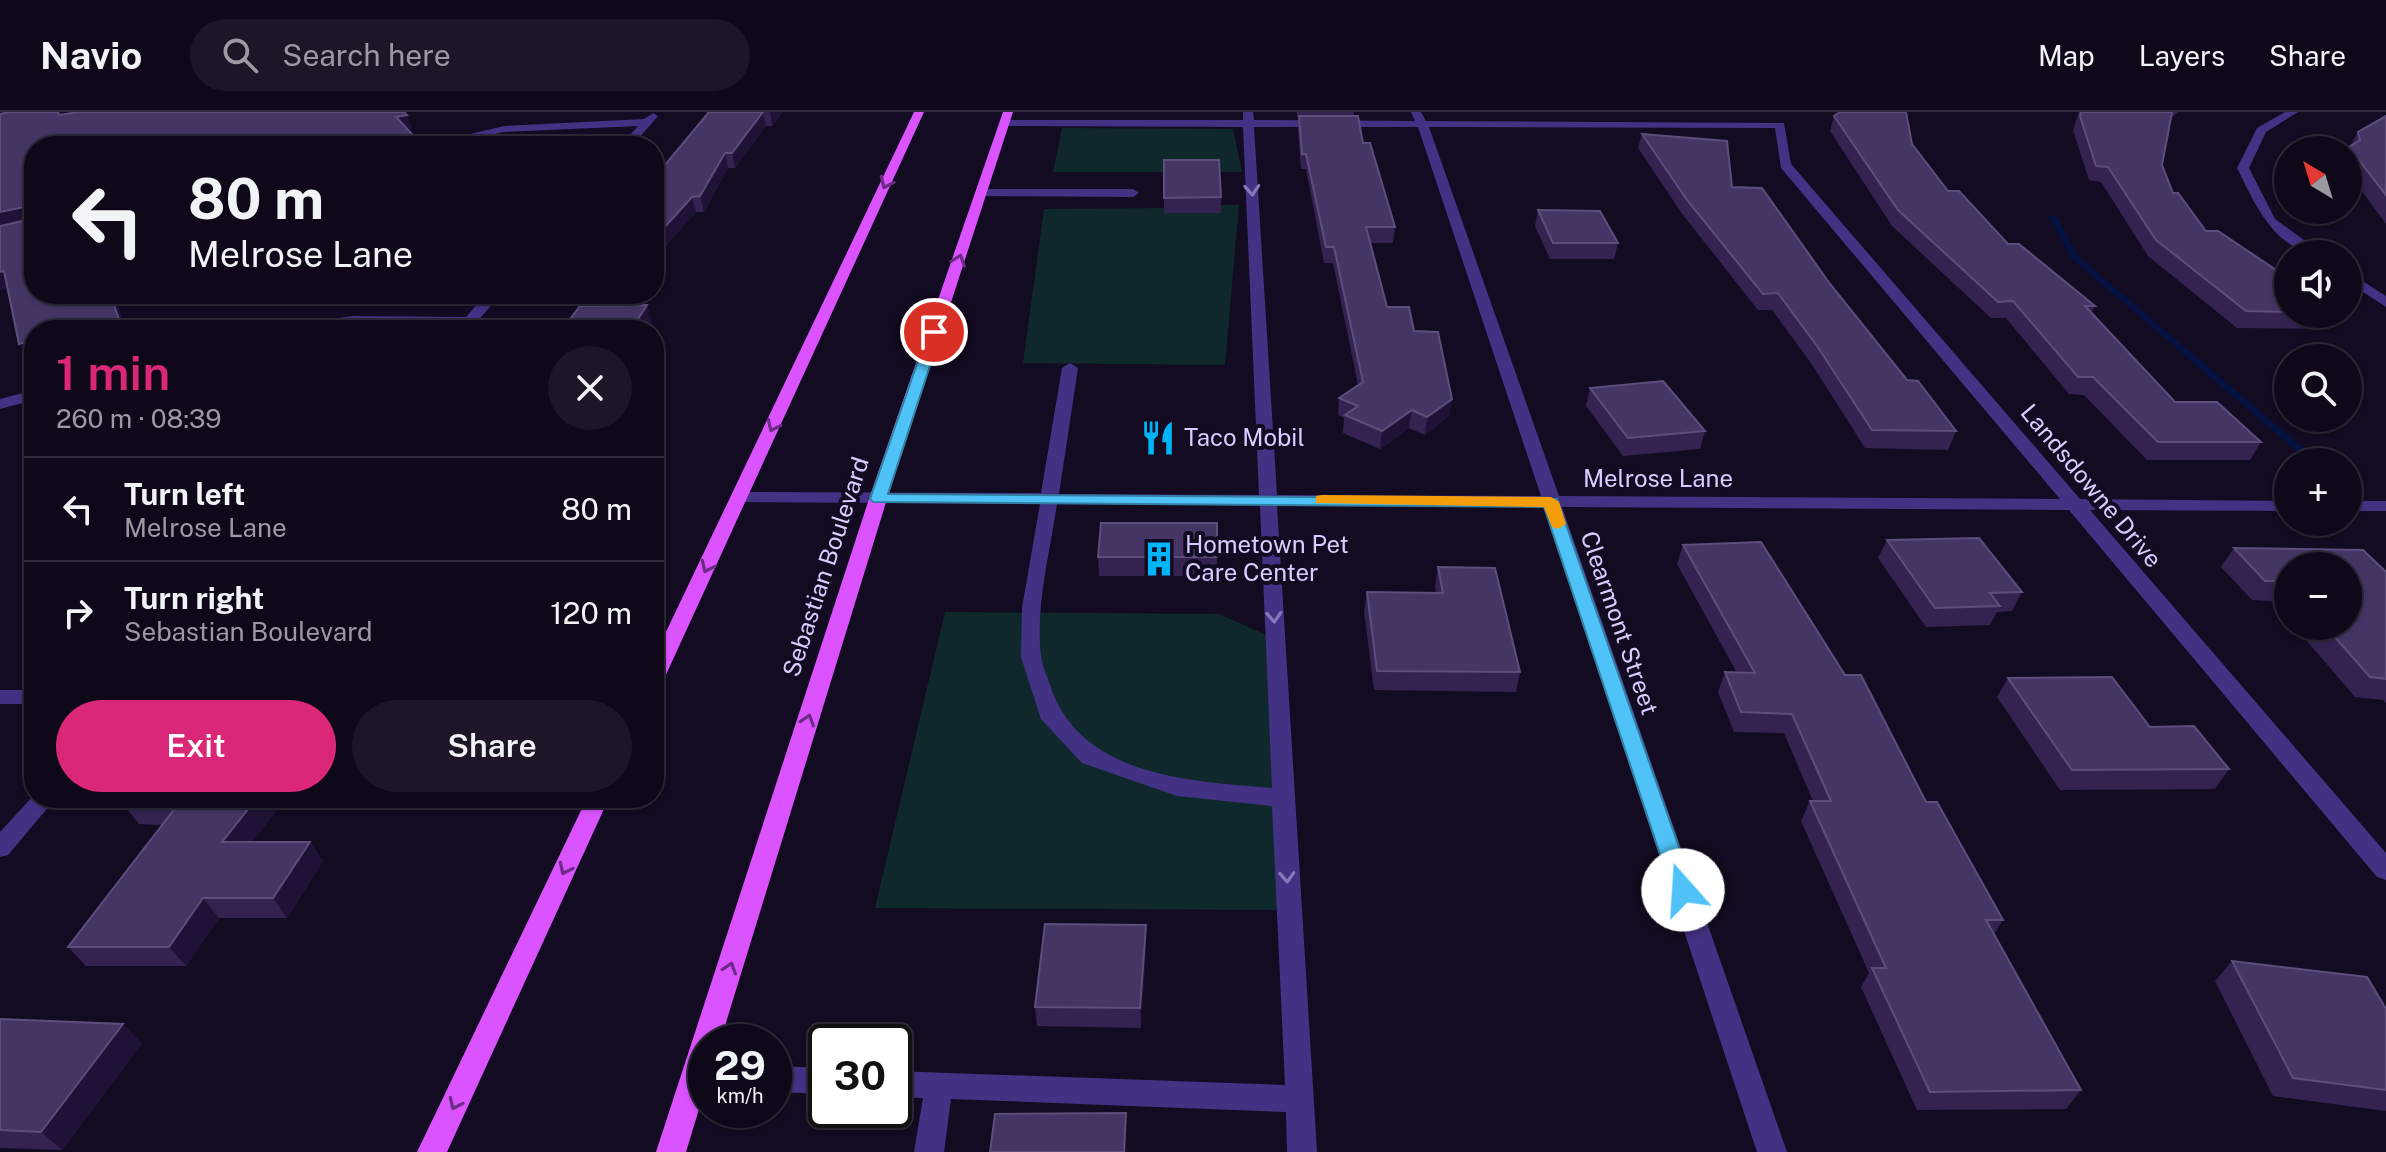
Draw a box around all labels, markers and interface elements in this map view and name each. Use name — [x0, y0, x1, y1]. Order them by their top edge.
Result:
search box — [190, 19, 750, 91]
text: Navio — [40, 33, 142, 78]
icon: search — [218, 33, 262, 77]
text: Search here — [282, 37, 451, 73]
text: Map — [2038, 39, 2095, 72]
text: Layers — [2139, 39, 2225, 72]
text: Share — [2269, 39, 2346, 72]
north arrow — [2274, 136, 2362, 224]
map controls — [2274, 136, 2362, 640]
text: 80 m — [188, 166, 324, 232]
icon: left — [56, 168, 160, 272]
one-way arrow — [880, 174, 896, 189]
one-way arrow — [1244, 184, 1261, 197]
text: Melrose Lane — [188, 233, 413, 275]
button: sound — [2274, 240, 2362, 328]
one-way arrow — [949, 253, 965, 267]
pin — [900, 298, 968, 366]
icon: arrive — [912, 310, 956, 354]
text: 1 min — [56, 344, 170, 401]
button: search — [2274, 344, 2362, 432]
button: close — [548, 346, 632, 430]
street label: Landsdowne Drive — [2015, 398, 2168, 573]
text: 260 m · 08:39 — [56, 403, 222, 434]
one-way arrow — [767, 418, 783, 432]
restaurant icon: Taco Mobil — [1139, 419, 1177, 457]
place label: Taco Mobil — [1184, 423, 1305, 451]
button: + — [2274, 448, 2362, 536]
street label: Sebastian Boulevard — [776, 453, 874, 680]
street label: Melrose Lane — [1583, 464, 1733, 492]
text: Turn left — [124, 476, 245, 512]
icon: left — [56, 487, 100, 531]
text: 80 m — [561, 491, 632, 527]
text: Melrose Lane — [124, 512, 287, 543]
street label: Clearmont Street — [1575, 527, 1664, 718]
place label: Hometown Pet Care Center — [1185, 530, 1349, 586]
building icon: Hometown Pet Care Center — [1140, 540, 1178, 578]
button: − — [2274, 552, 2362, 640]
one-way arrow — [700, 559, 716, 574]
text: Turn right — [124, 580, 264, 616]
icon: right — [56, 591, 100, 635]
text: 120 m — [550, 595, 632, 631]
one-way arrow — [1265, 611, 1282, 624]
text: Sebastian Boulevard — [124, 616, 373, 647]
button: Exit — [56, 700, 336, 792]
button: Share — [352, 700, 632, 792]
one-way arrow — [799, 713, 815, 727]
position arrow — [1641, 848, 1725, 932]
one-way arrow — [559, 860, 575, 875]
one-way arrow — [1278, 871, 1295, 884]
one-way arrow — [720, 961, 736, 975]
speed limit sign: 30 — [808, 1024, 912, 1128]
text: 29 — [714, 1042, 766, 1089]
text: km/h — [716, 1084, 764, 1108]
one-way arrow — [449, 1096, 465, 1110]

